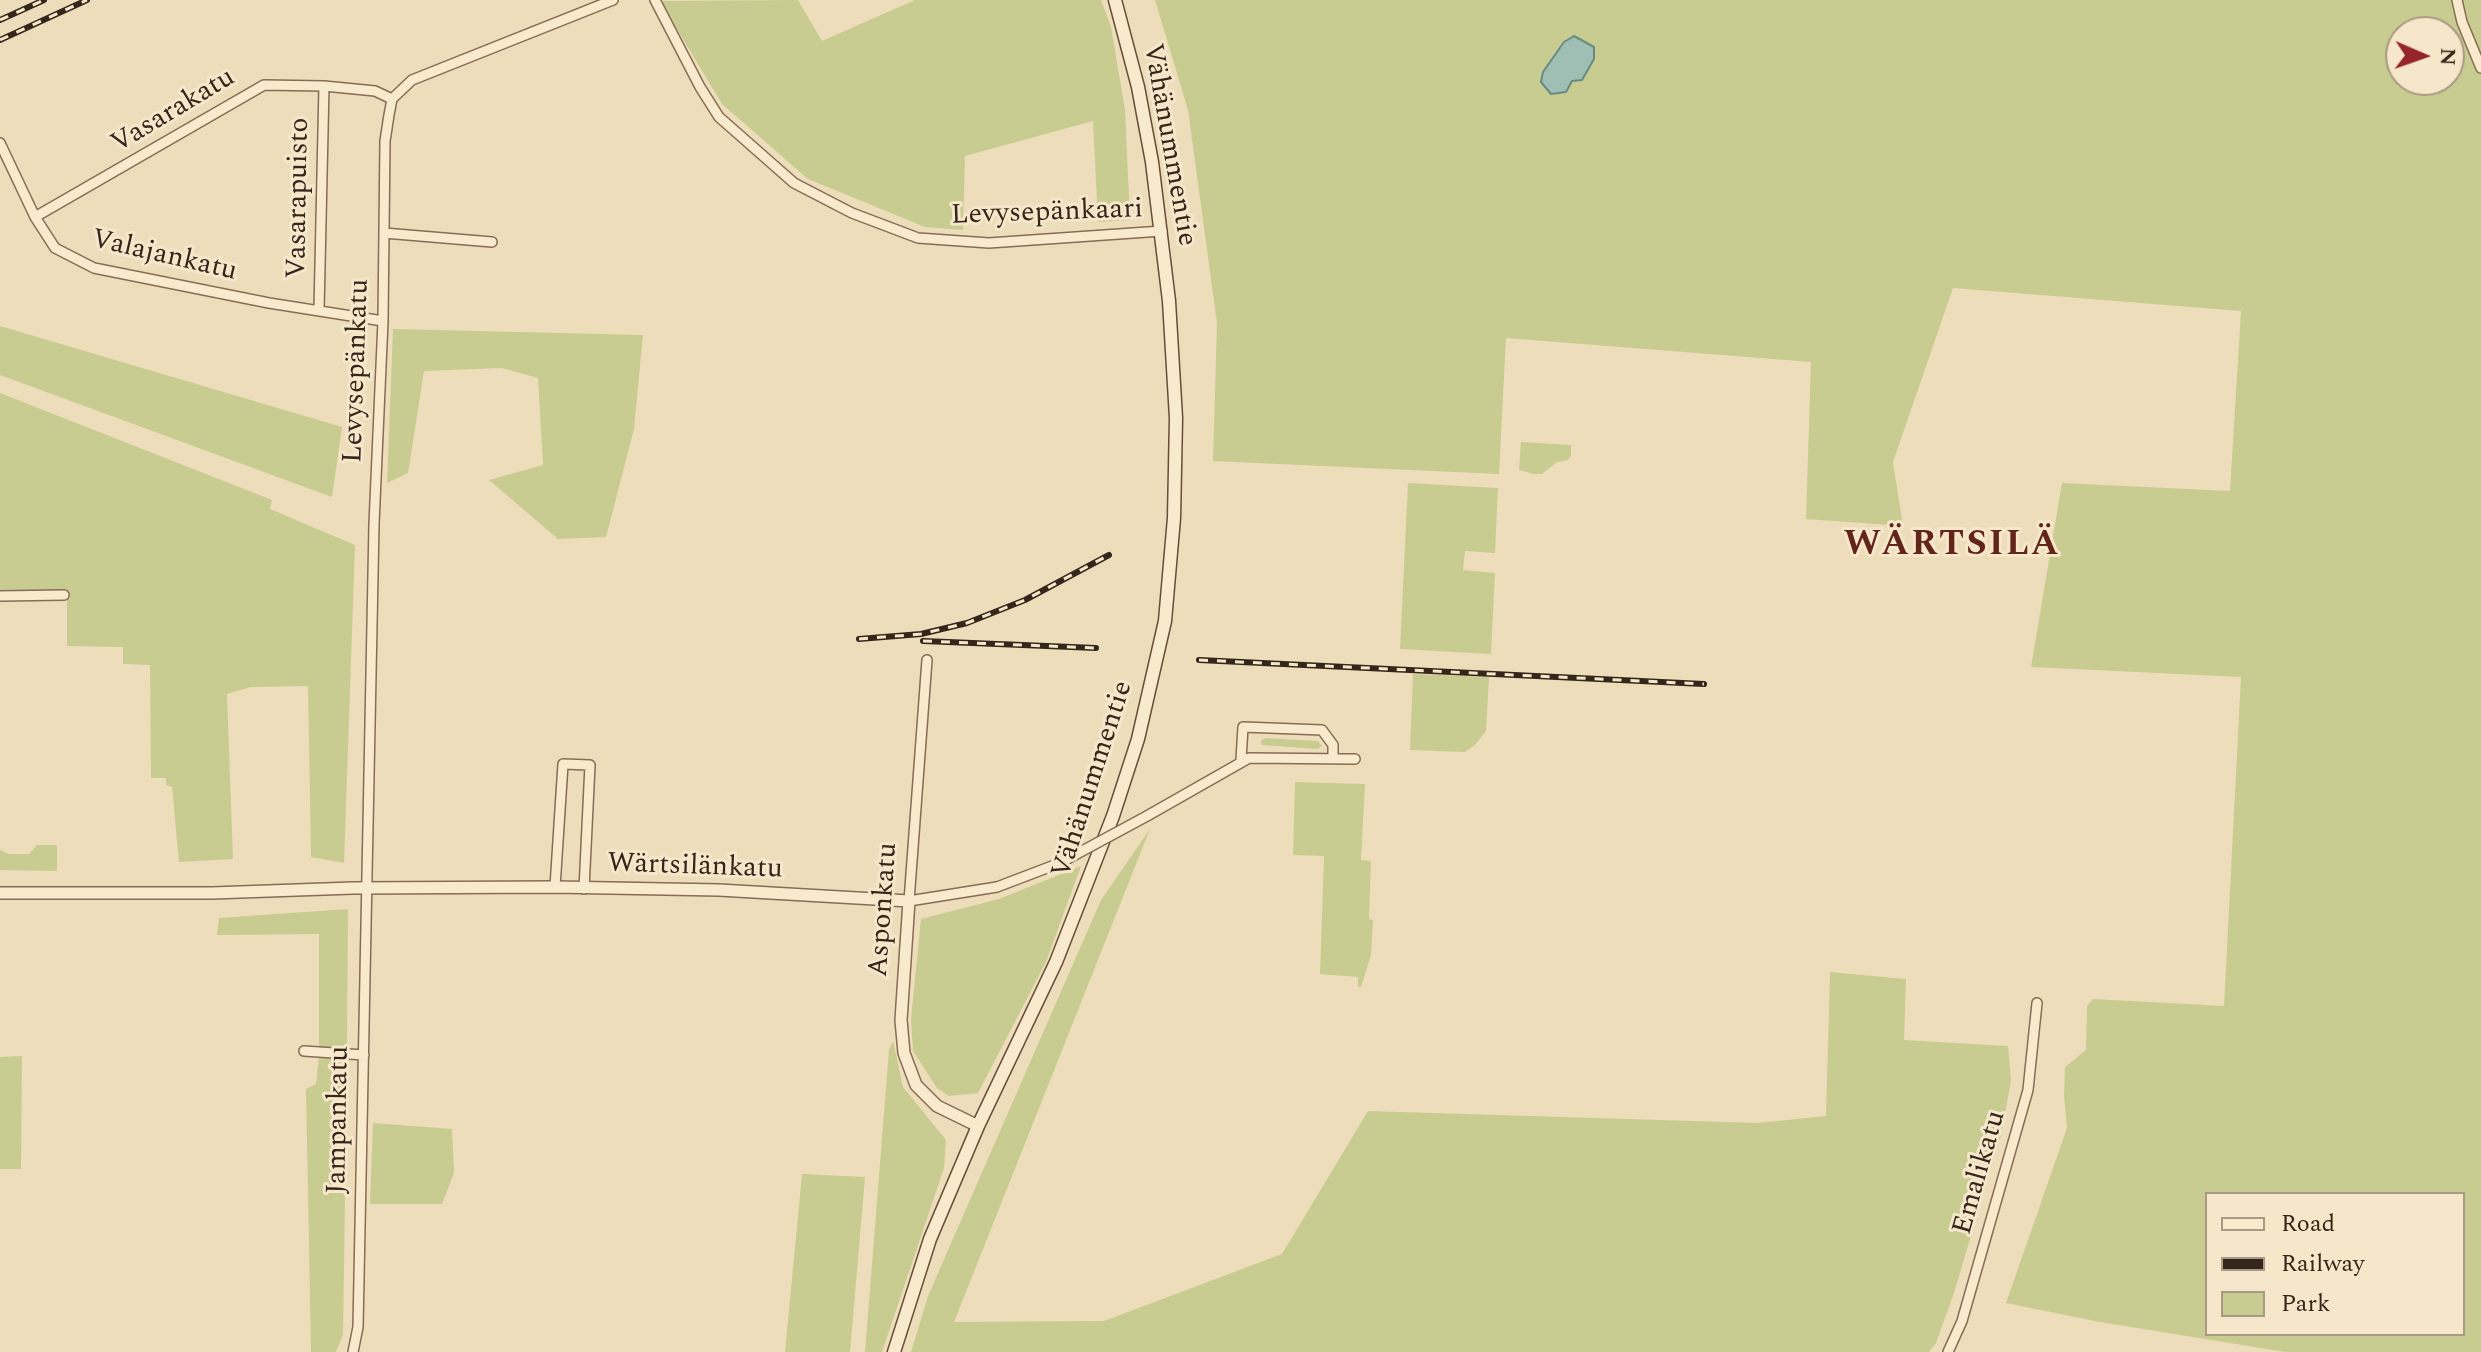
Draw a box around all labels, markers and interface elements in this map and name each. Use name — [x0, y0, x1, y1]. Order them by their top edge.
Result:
north arrow — [2385, 16, 2465, 96]
street label: Vähänummentie — [1134, 41, 1202, 249]
text: N — [2431, 47, 2464, 66]
street label: Vasarakatu — [106, 62, 242, 162]
street label: Vasarapuisto — [282, 117, 318, 279]
street label: Levysepänkaari — [950, 194, 1144, 234]
street label: Valajankatu — [88, 224, 240, 290]
street label: Levysepänkatu — [338, 278, 378, 464]
district label: WÄRTSILÄ — [1843, 525, 2061, 569]
street label: Vähänummentie — [1046, 677, 1142, 883]
street label: Asponkatu — [864, 842, 906, 978]
street label: Wärtsilänkatu — [607, 848, 783, 888]
street label: Jampankatu — [322, 1046, 358, 1194]
street label: Emalikatu — [1947, 1107, 2015, 1239]
legend — [2205, 1192, 2465, 1336]
text: Road — [2281, 1206, 2335, 1242]
text: Railway — [2281, 1246, 2365, 1282]
text: Park — [2281, 1286, 2331, 1322]

